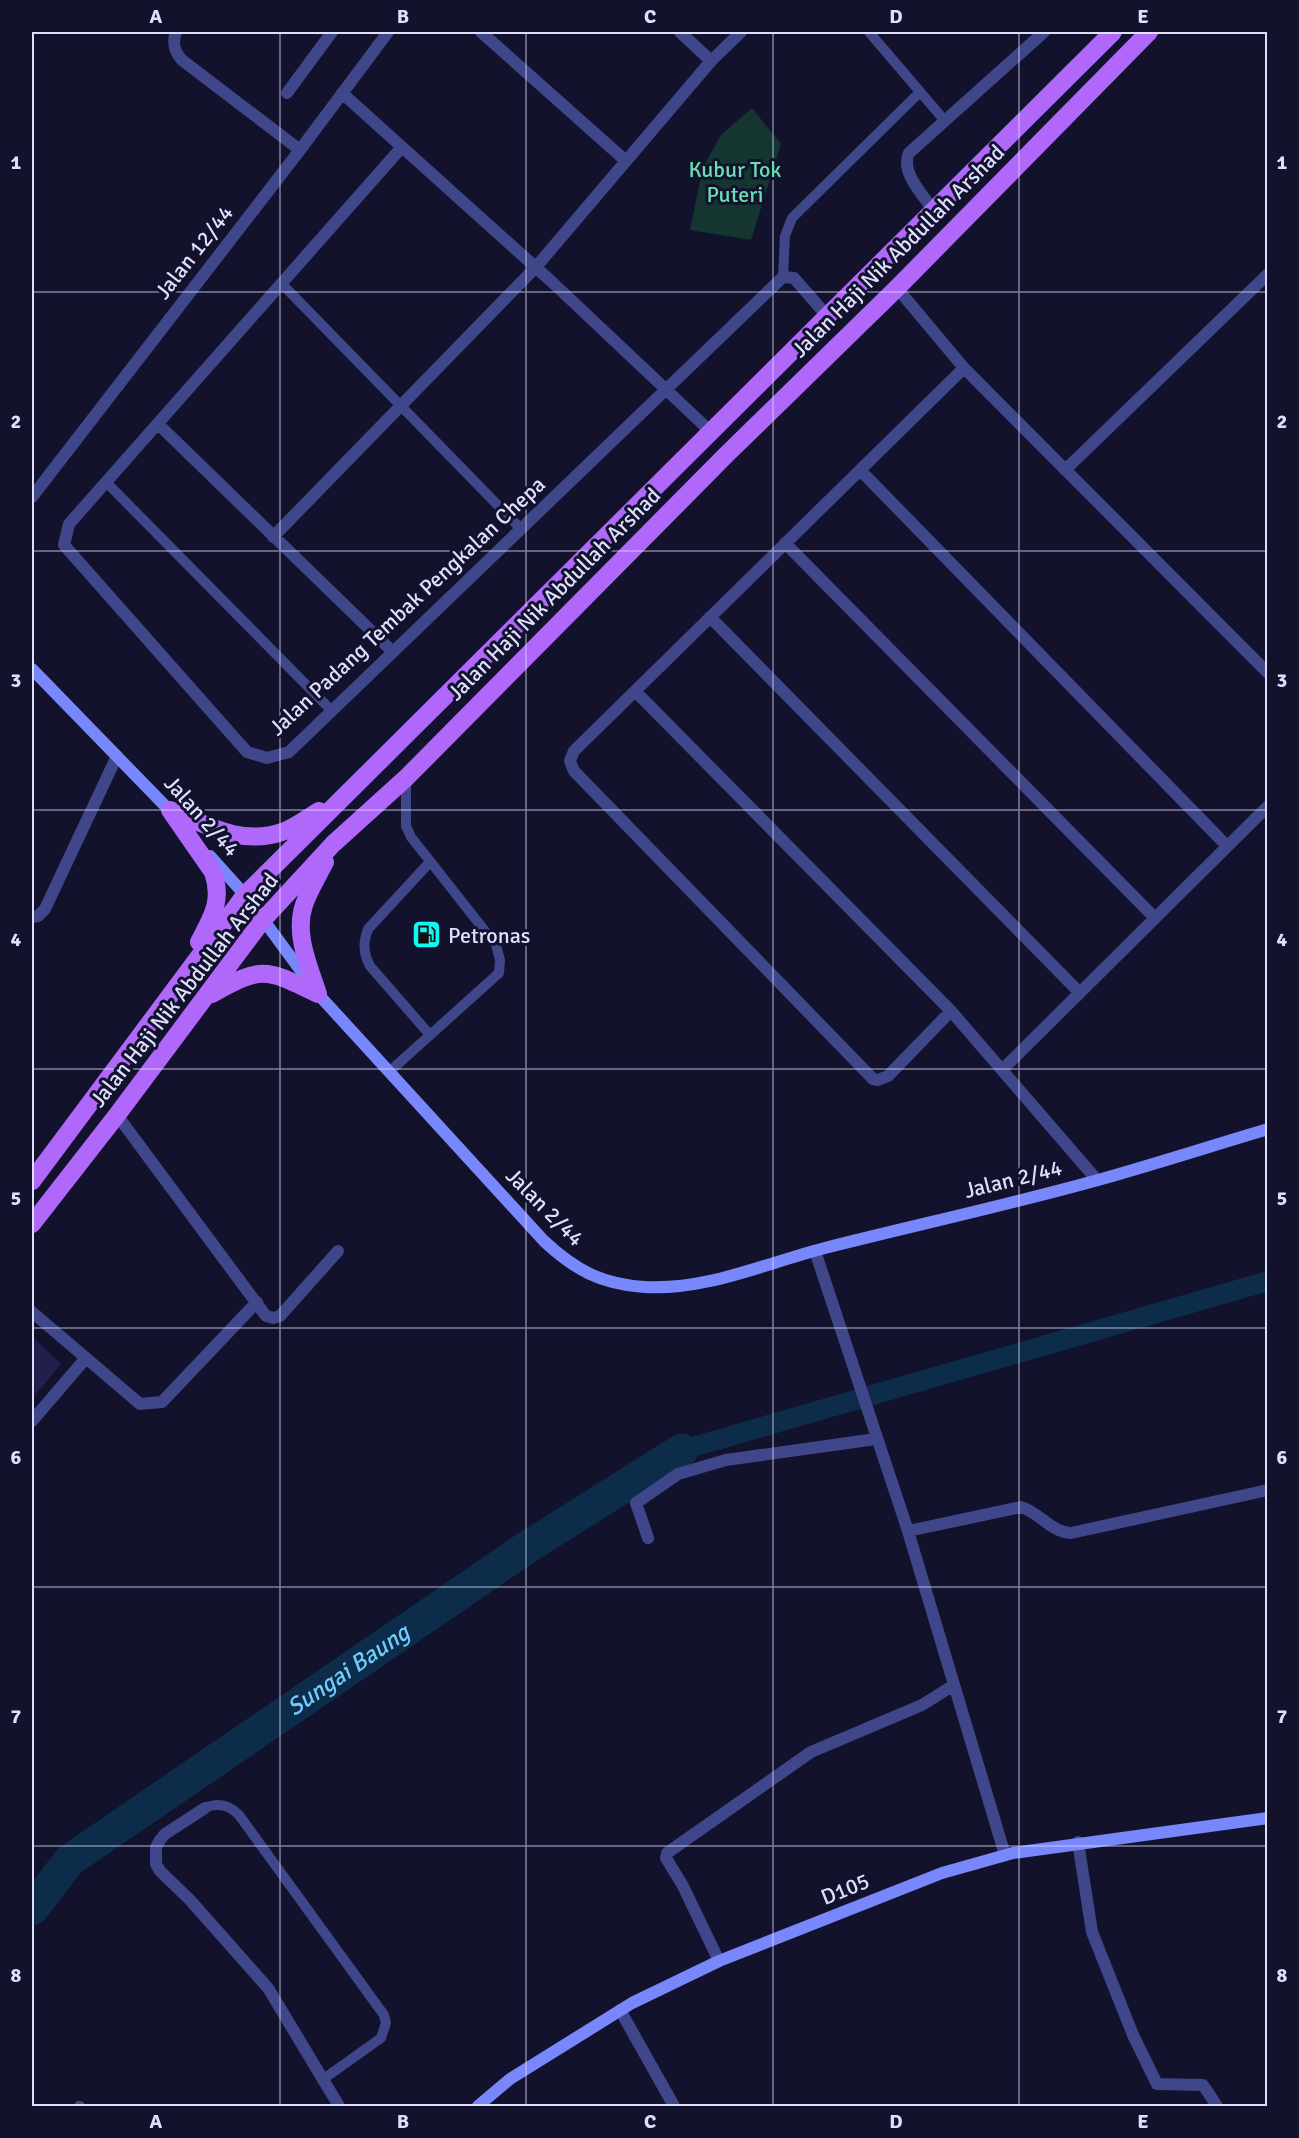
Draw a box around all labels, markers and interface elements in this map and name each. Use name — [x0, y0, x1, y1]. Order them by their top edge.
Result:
text: A — [150, 4, 163, 29]
text: B — [397, 4, 409, 29]
text: C — [644, 4, 656, 29]
text: D — [889, 4, 903, 29]
text: E — [1137, 4, 1149, 29]
street label: Jalan Haji Nik Abdullah Arshad — [786, 139, 1010, 363]
text: 1 — [11, 150, 22, 175]
text: 1 — [1277, 150, 1288, 175]
park label: Kubur Tok Puteri — [689, 156, 781, 208]
street label: Jalan 12/44 — [149, 200, 239, 304]
text: 2 — [11, 409, 21, 434]
text: 2 — [1277, 409, 1287, 434]
street label: Jalan Padang Tembak Pengkalan Chepa — [263, 471, 551, 741]
street label: Jalan Haji Nik Abdullah Arshad — [442, 482, 666, 706]
text: 3 — [11, 668, 21, 693]
text: 3 — [1277, 668, 1287, 693]
street label: Jalan 2/44 — [159, 770, 246, 862]
street label: Jalan Haji Nik Abdullah Arshad — [84, 867, 284, 1113]
fuel station icon: Petronas — [411, 919, 443, 951]
place label: Petronas — [448, 922, 530, 949]
text: 4 — [11, 927, 22, 952]
text: 4 — [1277, 927, 1288, 952]
street label: Jalan 2/44 — [961, 1154, 1065, 1204]
street label: Jalan 2/44 — [500, 1162, 590, 1252]
text: 5 — [11, 1186, 21, 1211]
text: 5 — [1277, 1186, 1287, 1211]
text: 6 — [11, 1445, 22, 1470]
text: 6 — [1277, 1445, 1288, 1470]
water label: Sungai Baung — [281, 1616, 417, 1722]
text: 7 — [11, 1704, 22, 1729]
text: 7 — [1277, 1704, 1288, 1729]
street label: D105 — [817, 1867, 873, 1911]
text: 8 — [11, 1963, 22, 1988]
text: 8 — [1277, 1963, 1288, 1988]
text: A — [150, 2109, 163, 2134]
text: B — [397, 2109, 409, 2134]
text: C — [644, 2109, 656, 2134]
text: D — [889, 2109, 903, 2134]
text: E — [1137, 2109, 1149, 2134]

